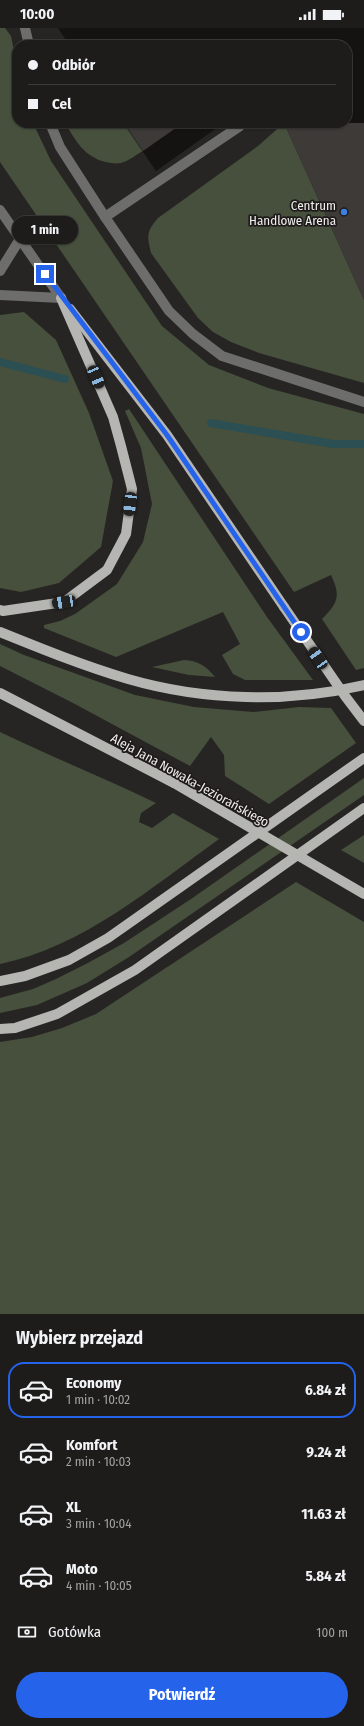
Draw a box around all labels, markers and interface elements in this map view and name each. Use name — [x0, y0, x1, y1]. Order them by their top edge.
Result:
text: 10:00 — [20, 5, 54, 23]
text: Odbiór — [52, 56, 95, 74]
text: Cel — [52, 95, 71, 113]
place label: Centrum Handlowe Arena — [249, 198, 336, 228]
marker: Centrum Handlowe Arena — [339, 207, 349, 217]
callout: 1 min — [12, 216, 78, 244]
text: 1 min — [31, 222, 59, 237]
route end — [36, 265, 54, 283]
car — [86, 364, 106, 390]
car — [123, 491, 137, 517]
car — [51, 594, 77, 610]
route start — [292, 623, 310, 641]
car — [306, 645, 330, 671]
street label: Aleja Jana Nowaka-Jeziorańskiego — [108, 730, 272, 830]
text: Wybierz przejazd — [16, 1327, 143, 1349]
icon: car — [18, 1372, 54, 1408]
text: Economy — [66, 1374, 121, 1392]
text: 6.84 zł — [305, 1381, 346, 1399]
text: 1 min · 10:02 — [66, 1392, 130, 1407]
icon: car — [18, 1434, 54, 1470]
text: Komfort — [66, 1436, 117, 1454]
text: 9.24 zł — [306, 1443, 346, 1461]
text: 2 min · 10:03 — [66, 1454, 131, 1469]
icon: car — [18, 1496, 54, 1532]
text: XL — [66, 1498, 81, 1516]
text: 11.63 zł — [301, 1505, 346, 1523]
text: 3 min · 10:04 — [66, 1516, 132, 1531]
icon: car — [18, 1558, 54, 1594]
text: Moto — [66, 1560, 98, 1578]
text: 5.84 zł — [305, 1567, 346, 1585]
text: 4 min · 10:05 — [66, 1578, 132, 1593]
icon: cash — [16, 1621, 38, 1643]
text: Gotówka — [48, 1623, 101, 1641]
text: 100 m — [316, 1625, 348, 1640]
button: Potwierdź — [16, 1672, 348, 1718]

